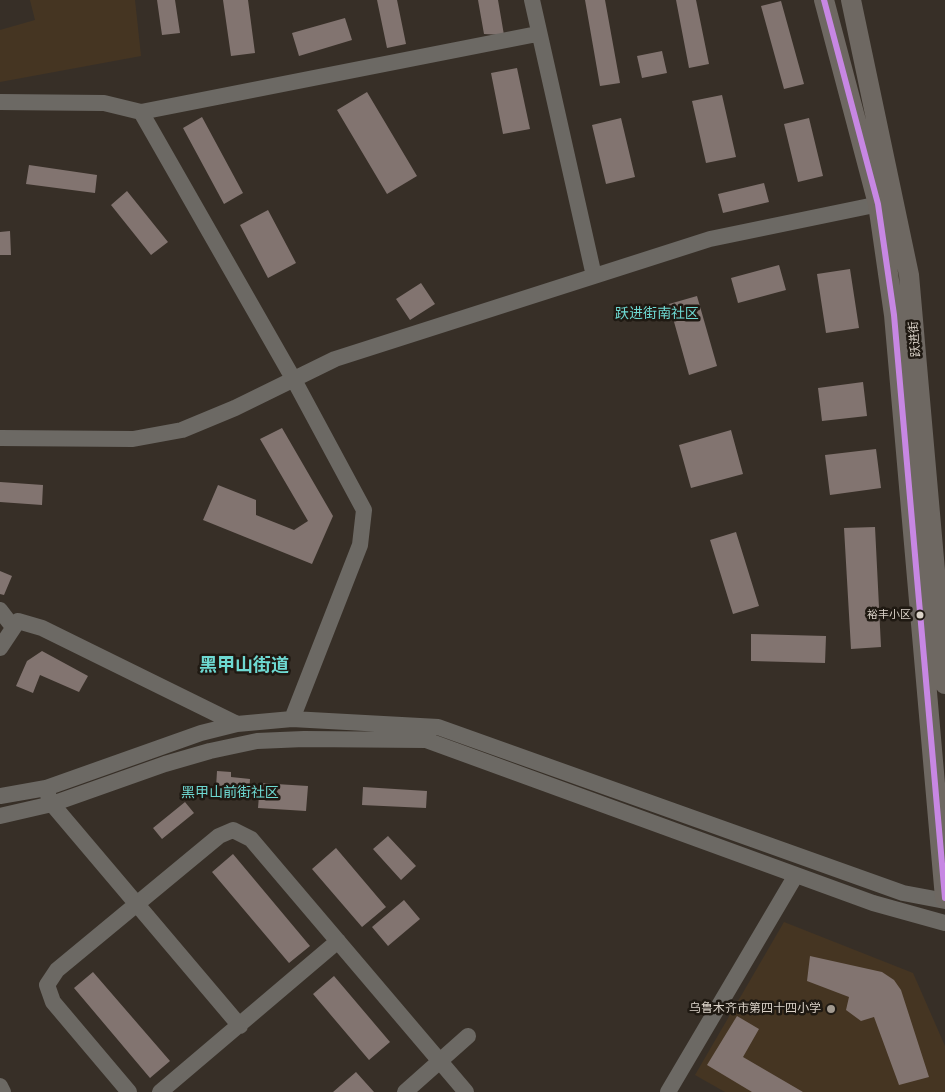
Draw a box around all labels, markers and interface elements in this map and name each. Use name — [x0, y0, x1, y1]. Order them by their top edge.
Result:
district label: 跃进街南社区 — [615, 306, 699, 322]
street label: 跃进街 — [906, 320, 924, 358]
place label: 裕丰小区 — [867, 608, 911, 622]
marker: 裕丰小区 — [915, 610, 925, 620]
district label: 黑甲山街道 — [199, 655, 289, 677]
district label: 黑甲山前街社区 — [181, 785, 279, 801]
place label: 乌鲁木齐市第四十四小学 — [689, 1002, 821, 1016]
marker: 乌鲁木齐市第四十四小学 — [825, 1003, 837, 1015]

